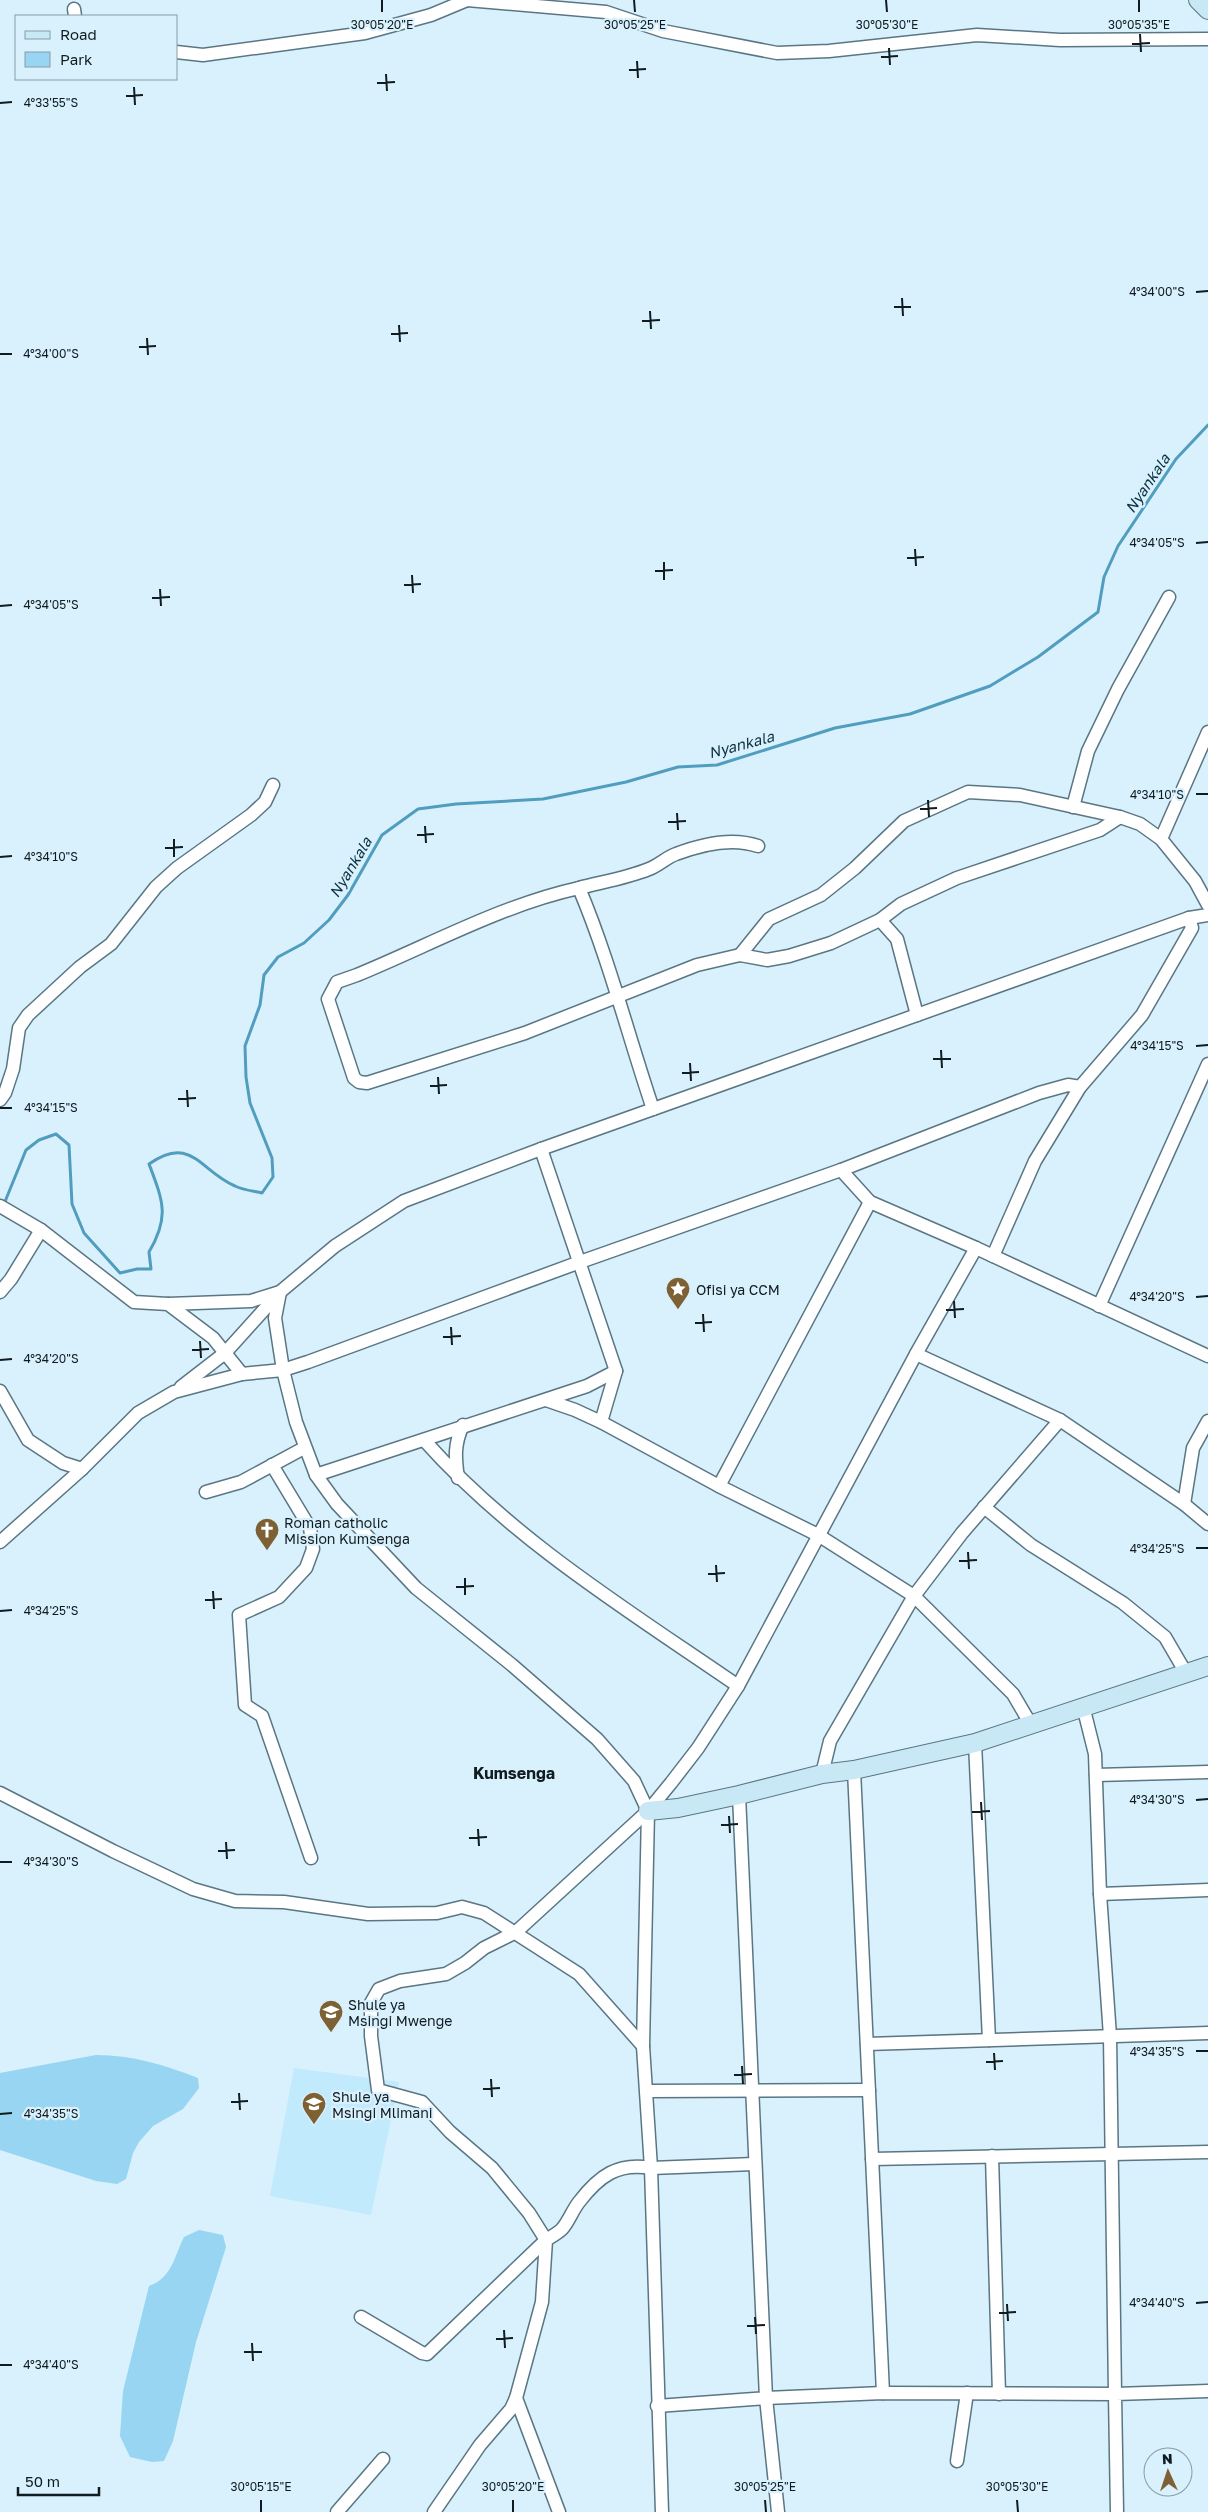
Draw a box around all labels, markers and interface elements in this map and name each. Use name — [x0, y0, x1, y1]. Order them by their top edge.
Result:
legend — [15, 15, 178, 80]
text: 30°05'20"E — [351, 17, 413, 32]
text: 30°05'25"E — [604, 17, 666, 32]
text: 30°05'30"E — [856, 17, 918, 32]
text: 30°05'35"E — [1108, 17, 1170, 32]
text: Road — [60, 25, 97, 43]
text: Park — [60, 50, 93, 68]
text: 4°33'55"S — [24, 95, 78, 110]
text: 4°34'00"S — [1129, 284, 1185, 299]
text: 4°34'00"S — [23, 346, 79, 361]
water label: Nyankala — [1121, 450, 1174, 516]
text: 4°34'05"S — [1129, 535, 1185, 550]
text: 4°34'05"S — [23, 597, 79, 612]
water label: Nyankala — [706, 726, 777, 762]
text: 4°34'10"S — [1130, 787, 1184, 802]
water label: Nyankala — [325, 833, 376, 901]
text: 4°34'10"S — [24, 849, 78, 864]
text: 4°34'15"S — [1130, 1038, 1184, 1053]
text: 4°34'15"S — [24, 1100, 78, 1115]
place icon: Ofisi ya CCM — [665, 1276, 691, 1310]
place label: Ofisi ya CCM — [696, 1281, 780, 1298]
text: 4°34'20"S — [1129, 1289, 1185, 1304]
text: 4°34'20"S — [23, 1351, 79, 1366]
place label: Roman catholic Mission Kumsenga — [284, 1514, 410, 1547]
church icon: Roman catholic Mission Kumsenga — [254, 1517, 280, 1551]
text: 4°34'25"S — [1130, 1541, 1185, 1556]
text: 4°34'25"S — [24, 1603, 79, 1618]
district label: Kumsenga — [473, 1763, 555, 1783]
text: 4°34'30"S — [1129, 1792, 1185, 1807]
text: 4°34'30"S — [23, 1854, 79, 1869]
place label: Shule ya Msingi Mwenge — [348, 1996, 452, 2029]
school or university icon: Shule ya Msingi Mwenge — [318, 1999, 344, 2033]
text: 4°34'35"S — [1130, 2044, 1185, 2059]
place label: Shule ya Msingi Mlimani — [332, 2088, 433, 2121]
school or university icon: Shule ya Msingi Mlimani — [301, 2091, 327, 2125]
text: 4°34'35"S — [24, 2106, 79, 2121]
text: 4°34'40"S — [1129, 2295, 1185, 2310]
text: 4°34'40"S — [23, 2357, 79, 2372]
north arrow — [1143, 2447, 1193, 2497]
text: N — [1162, 2450, 1173, 2467]
scale bar — [18, 2464, 99, 2496]
text: 50 m — [25, 2472, 60, 2490]
text: 30°05'15"E — [231, 2479, 291, 2494]
text: 30°05'20"E — [482, 2479, 544, 2494]
text: 30°05'25"E — [734, 2479, 796, 2494]
text: 30°05'30"E — [986, 2479, 1048, 2494]

